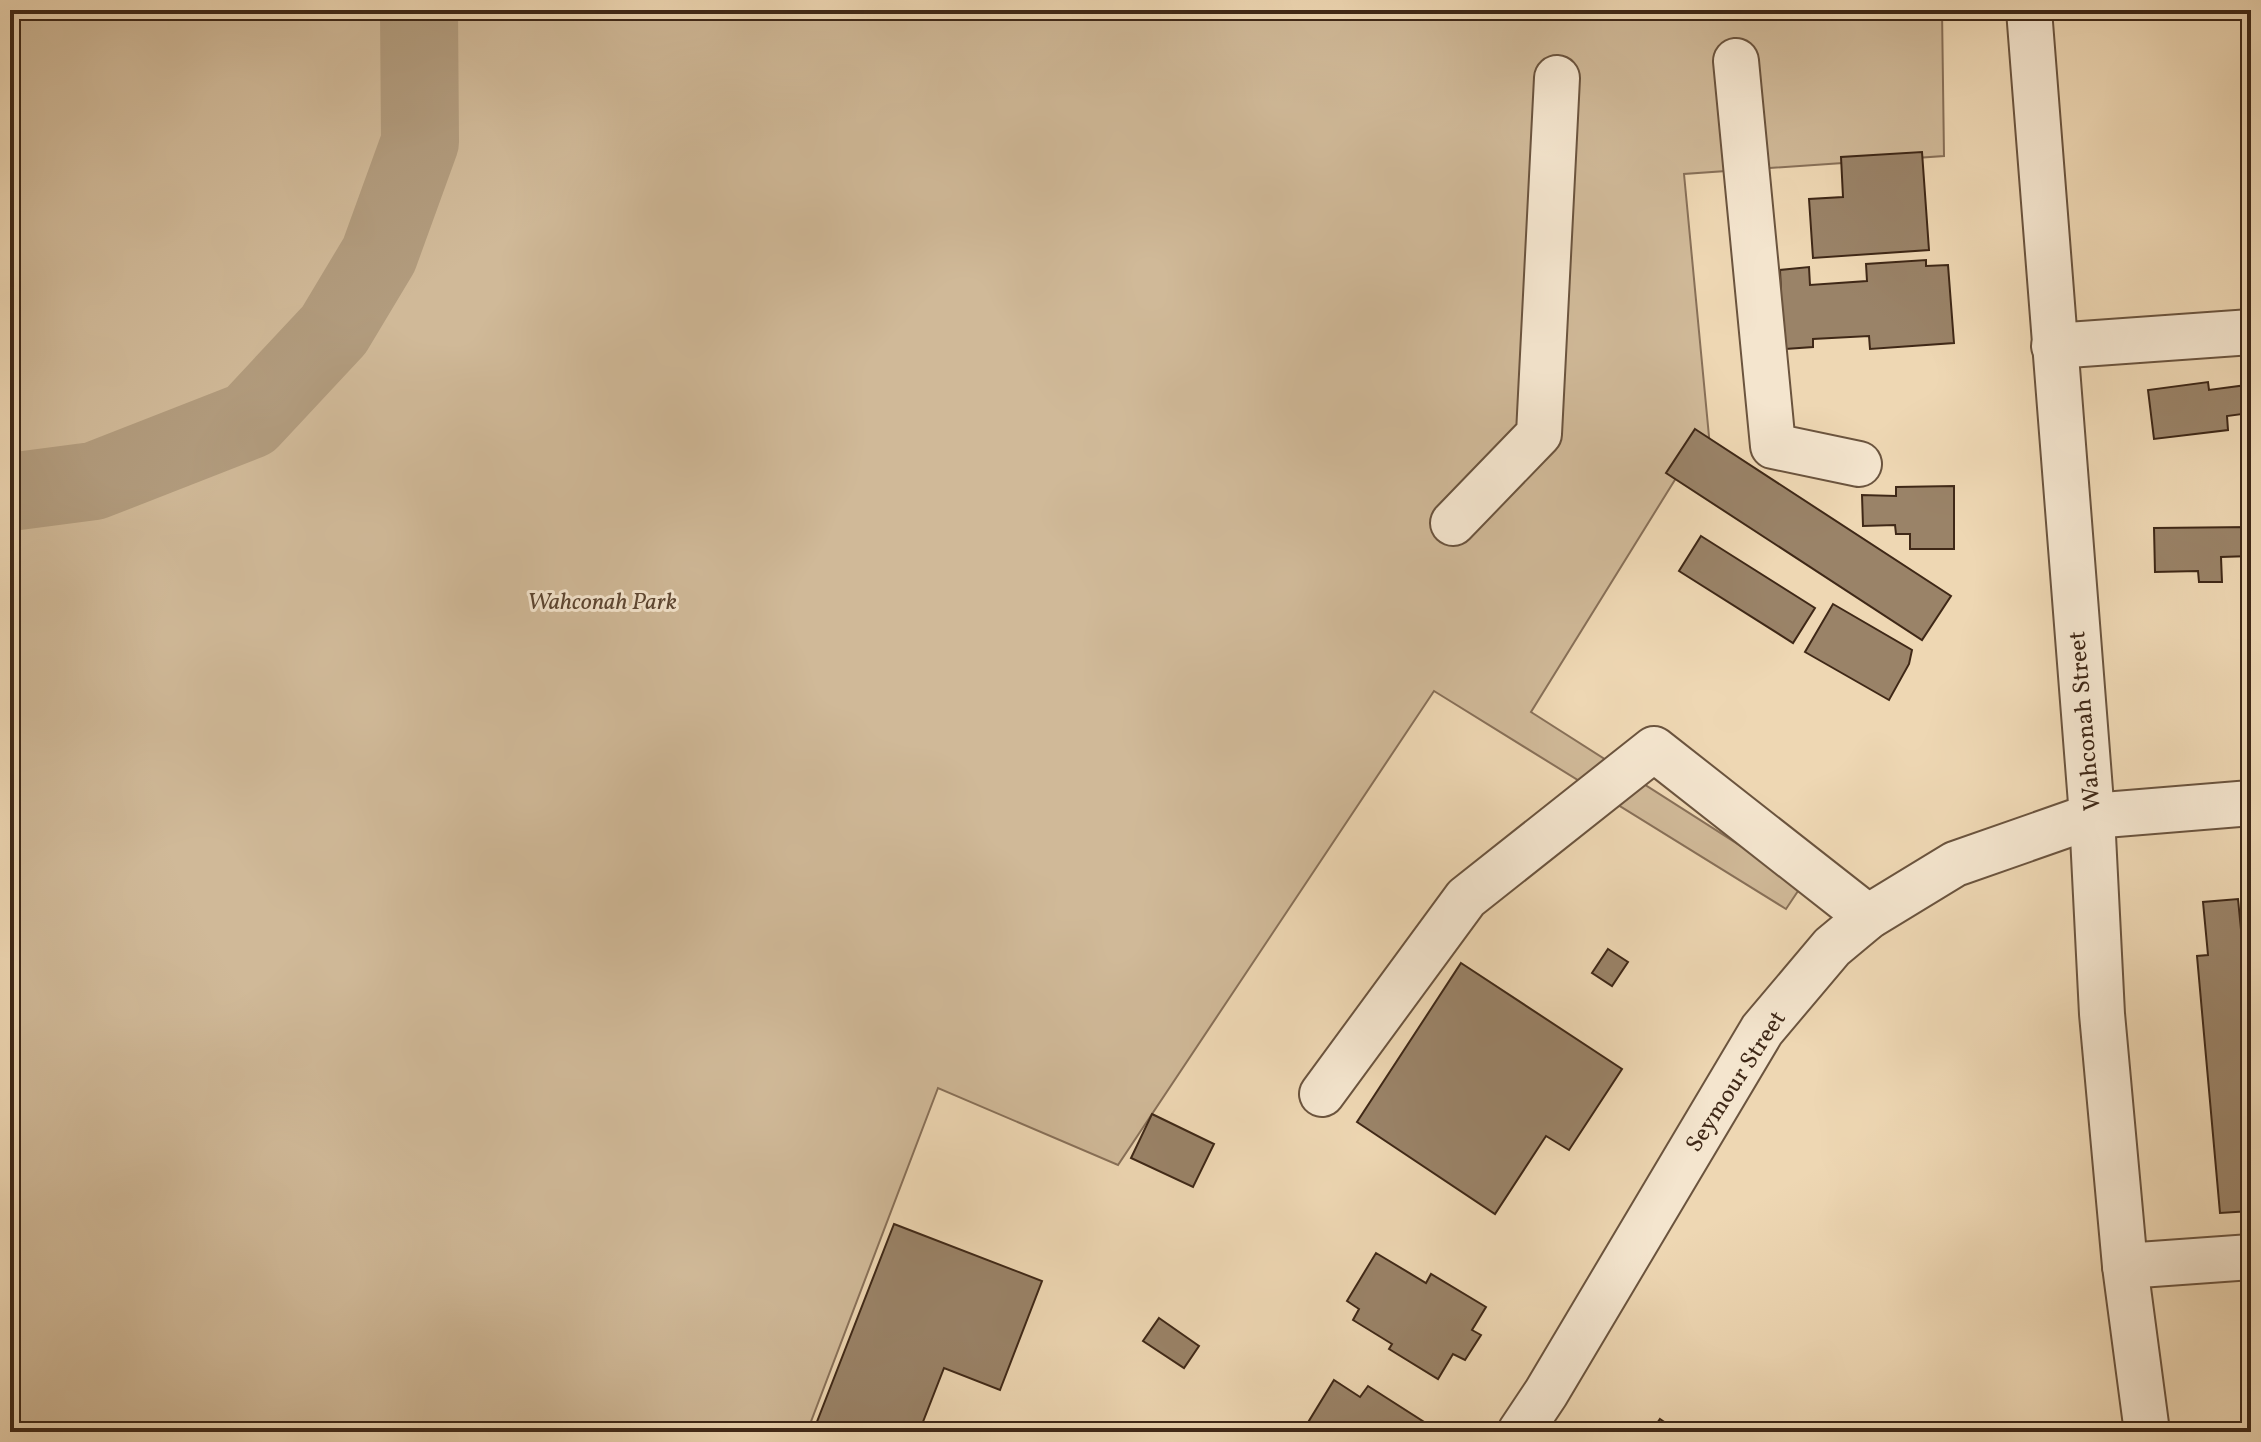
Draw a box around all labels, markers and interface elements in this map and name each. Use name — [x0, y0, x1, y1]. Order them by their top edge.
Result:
park label: Wahconah Park — [527, 586, 677, 620]
street label: Wahconah Street — [2061, 629, 2111, 812]
street label: Seymour Street — [1678, 1005, 1795, 1160]

